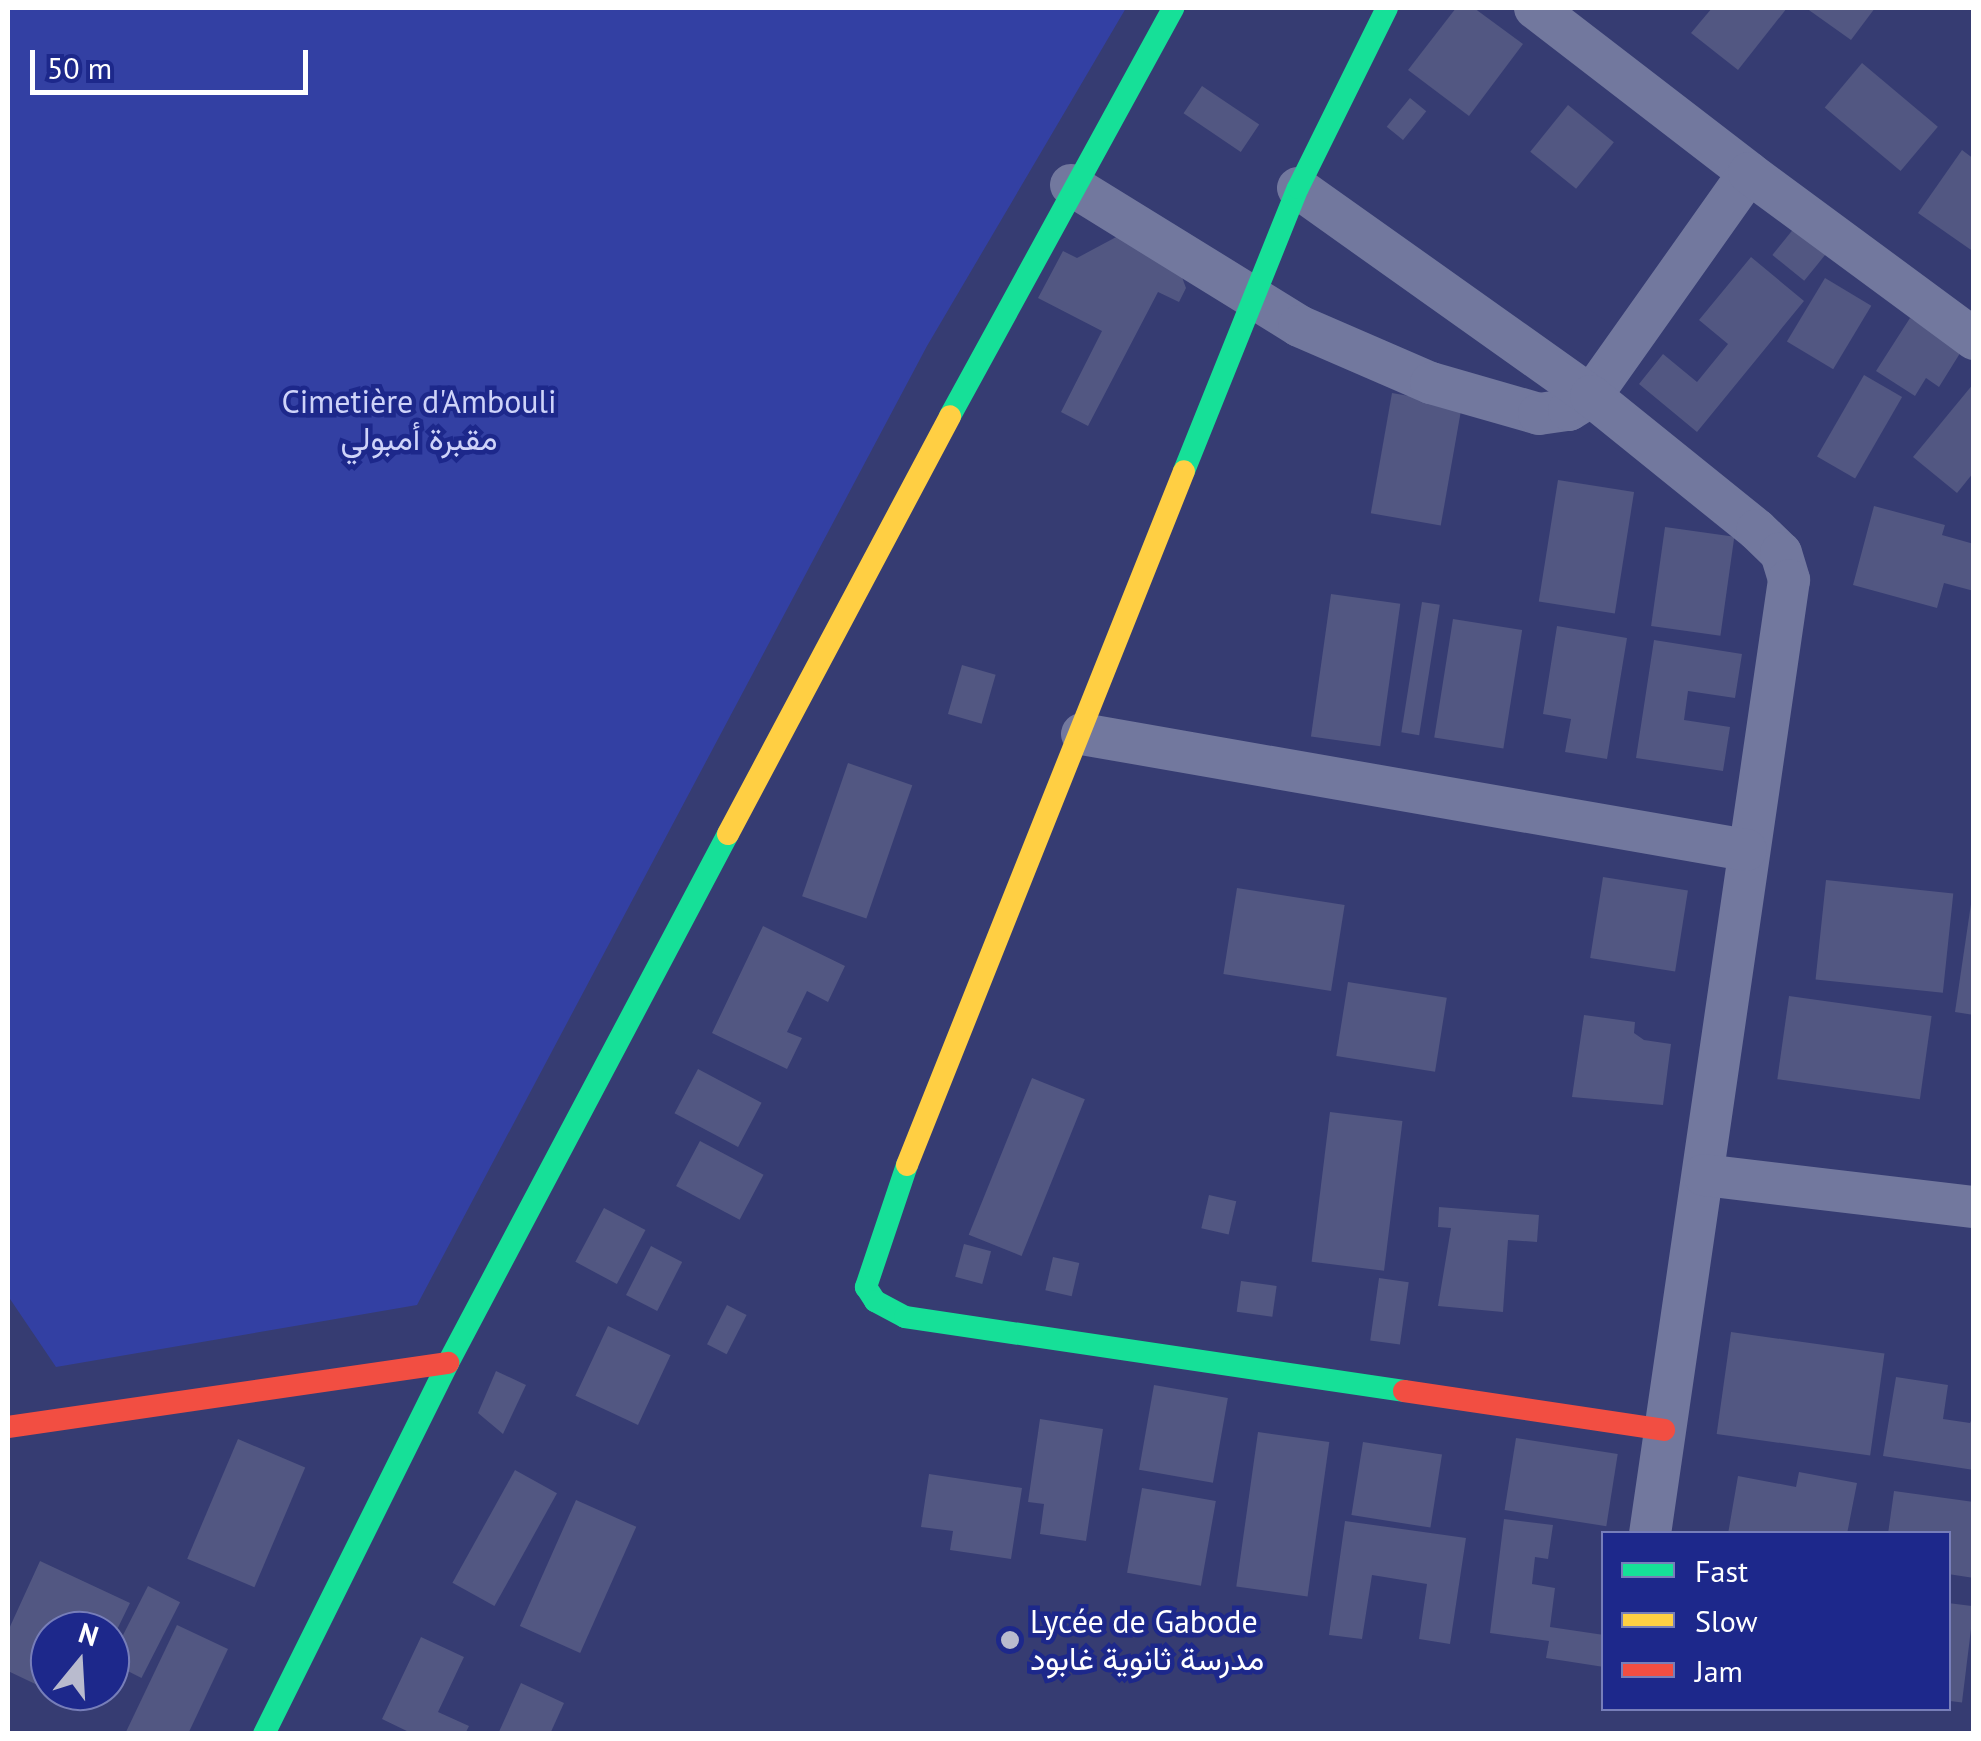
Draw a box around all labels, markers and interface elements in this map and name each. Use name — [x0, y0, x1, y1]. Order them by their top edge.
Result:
scale bar — [35, 30, 312, 92]
text: 50 m — [47, 48, 112, 87]
park label: Cimetière d'Ambouli مقبرة أمبولي — [281, 383, 557, 458]
legend — [1601, 1531, 1951, 1711]
text: Fast — [1695, 1551, 1748, 1590]
text: Slow — [1695, 1601, 1758, 1640]
place label: Lycée de Gabode مدرسة ثانوية غابود — [1030, 1603, 1264, 1678]
north arrow — [30, 1611, 130, 1711]
text: N — [74, 1613, 103, 1654]
marker: Lycée de Gabode مدرسة ثانوية غابود — [999, 1629, 1021, 1651]
text: Jam — [1695, 1651, 1743, 1690]

